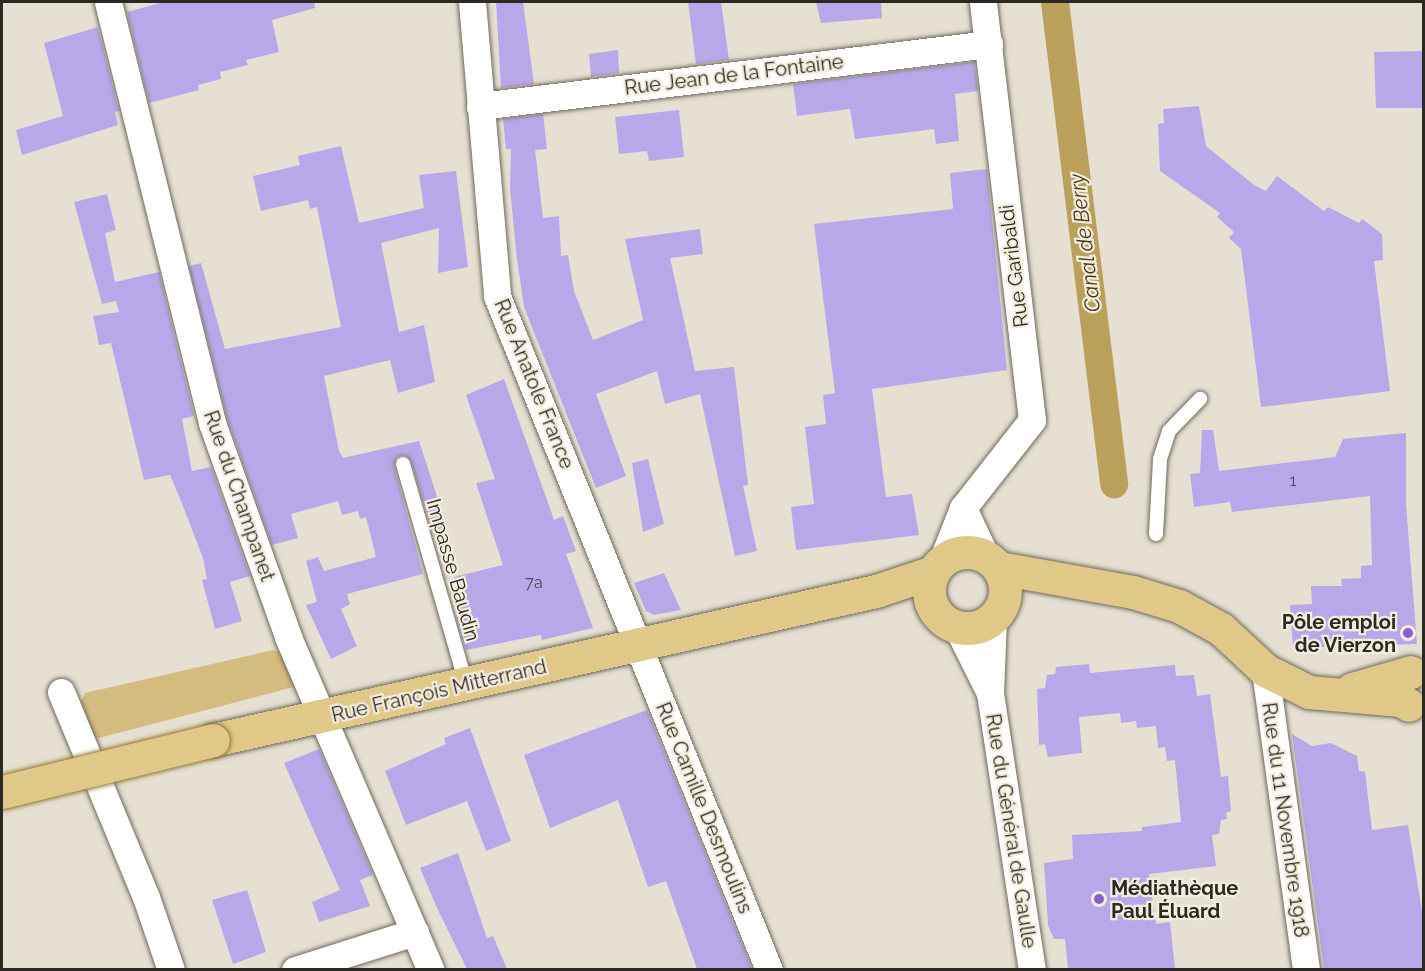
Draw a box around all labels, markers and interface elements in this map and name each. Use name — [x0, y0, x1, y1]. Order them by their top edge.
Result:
street label: Rue Jean de la Fontaine — [623, 50, 845, 100]
water label: Canal de Berry — [1064, 172, 1106, 314]
street label: Rue Garibaldi — [995, 203, 1033, 329]
street label: Rue Anatole France — [489, 295, 579, 473]
street label: Rue du Champanet — [199, 407, 279, 585]
house number: 1 — [1290, 471, 1296, 491]
street label: Impasse Baudin — [421, 496, 485, 644]
house number: 7a — [525, 573, 543, 593]
place label: Pôle emploi de Vierzon — [1282, 610, 1396, 657]
marker: Pôle emploi de Vierzon — [1401, 626, 1415, 640]
street label: Rue François Mitterrand — [329, 655, 549, 727]
street label: Rue Camille Desmoulins — [651, 699, 757, 917]
street label: Rue du 11 Novembre 1918 — [1257, 701, 1313, 939]
street label: Rue du Général de Gaulle — [981, 712, 1041, 950]
place label: Médiathèque Paul Éluard — [1111, 876, 1238, 923]
marker: Médiathèque Paul Éluard — [1092, 892, 1106, 906]

